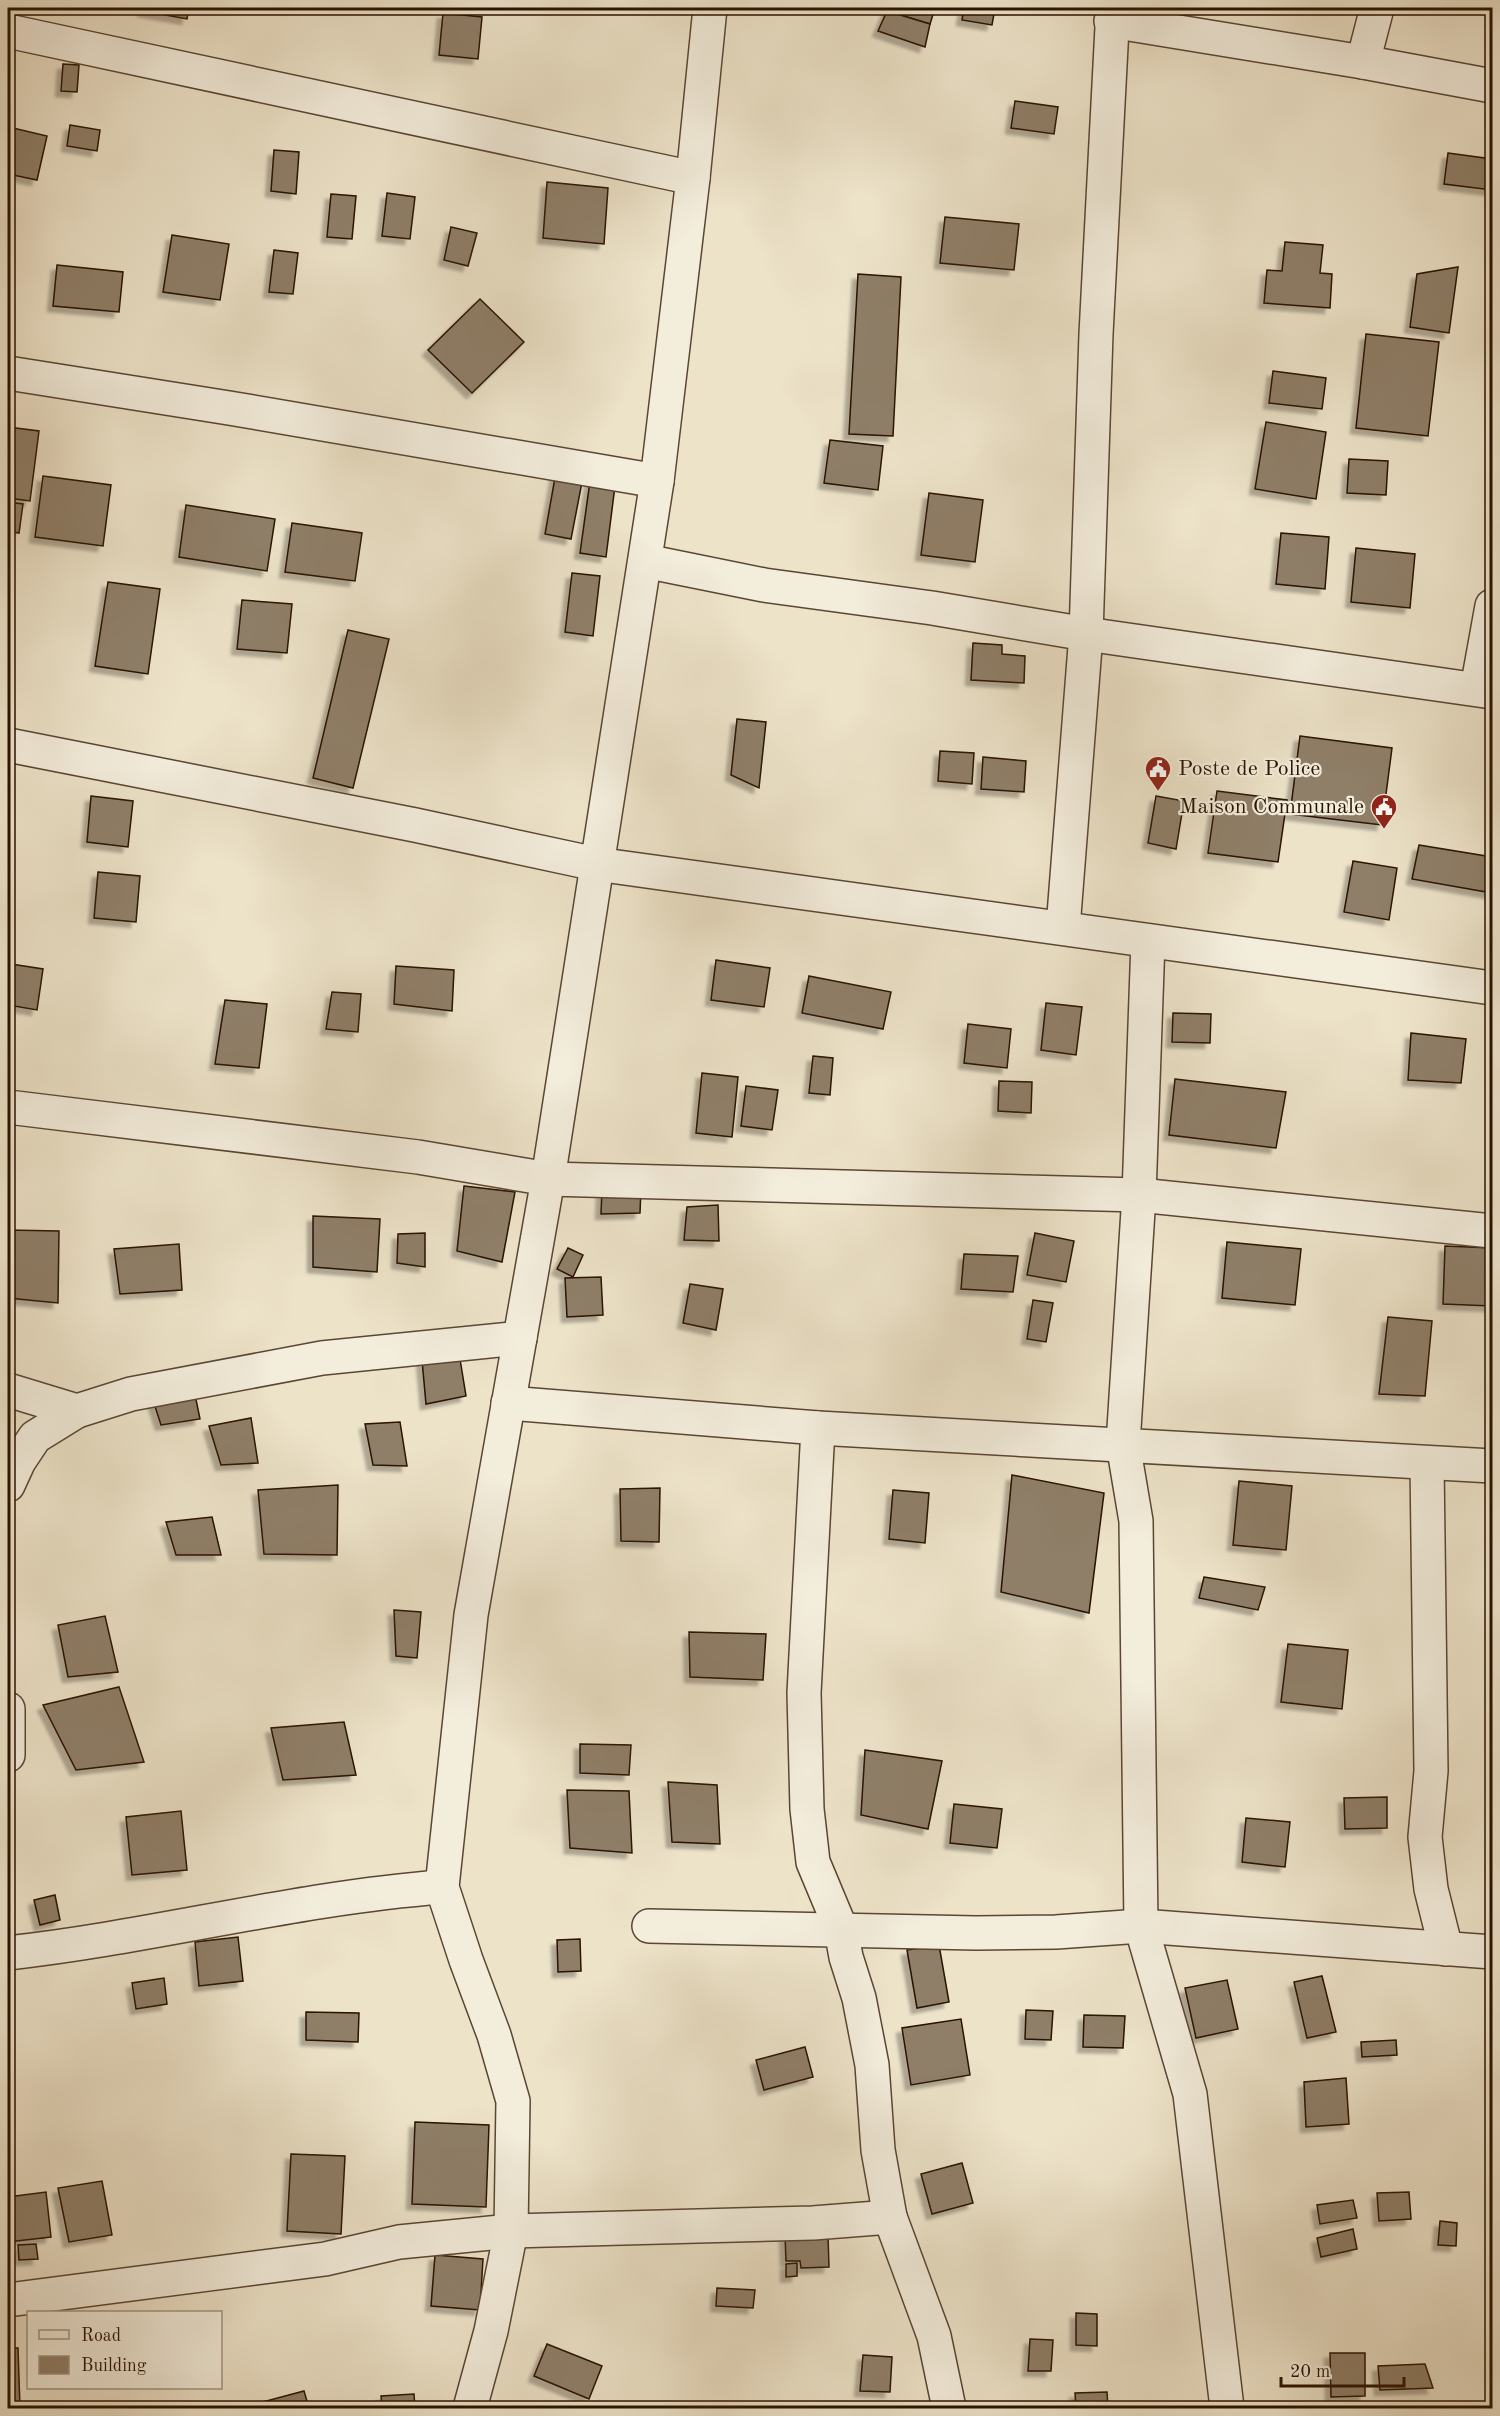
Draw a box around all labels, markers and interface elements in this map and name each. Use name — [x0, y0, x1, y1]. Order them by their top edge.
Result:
public building icon: Poste de Police — [1143, 754, 1173, 792]
place label: Poste de Police — [1178, 758, 1320, 780]
public building icon: Maison Communale — [1369, 792, 1399, 830]
place label: Maison Communale — [1179, 796, 1364, 818]
legend — [27, 2311, 222, 2389]
text: Road — [81, 2327, 121, 2345]
scale bar — [1281, 2350, 1404, 2388]
text: Building — [81, 2357, 147, 2375]
text: 20 m — [1290, 2363, 1330, 2381]

